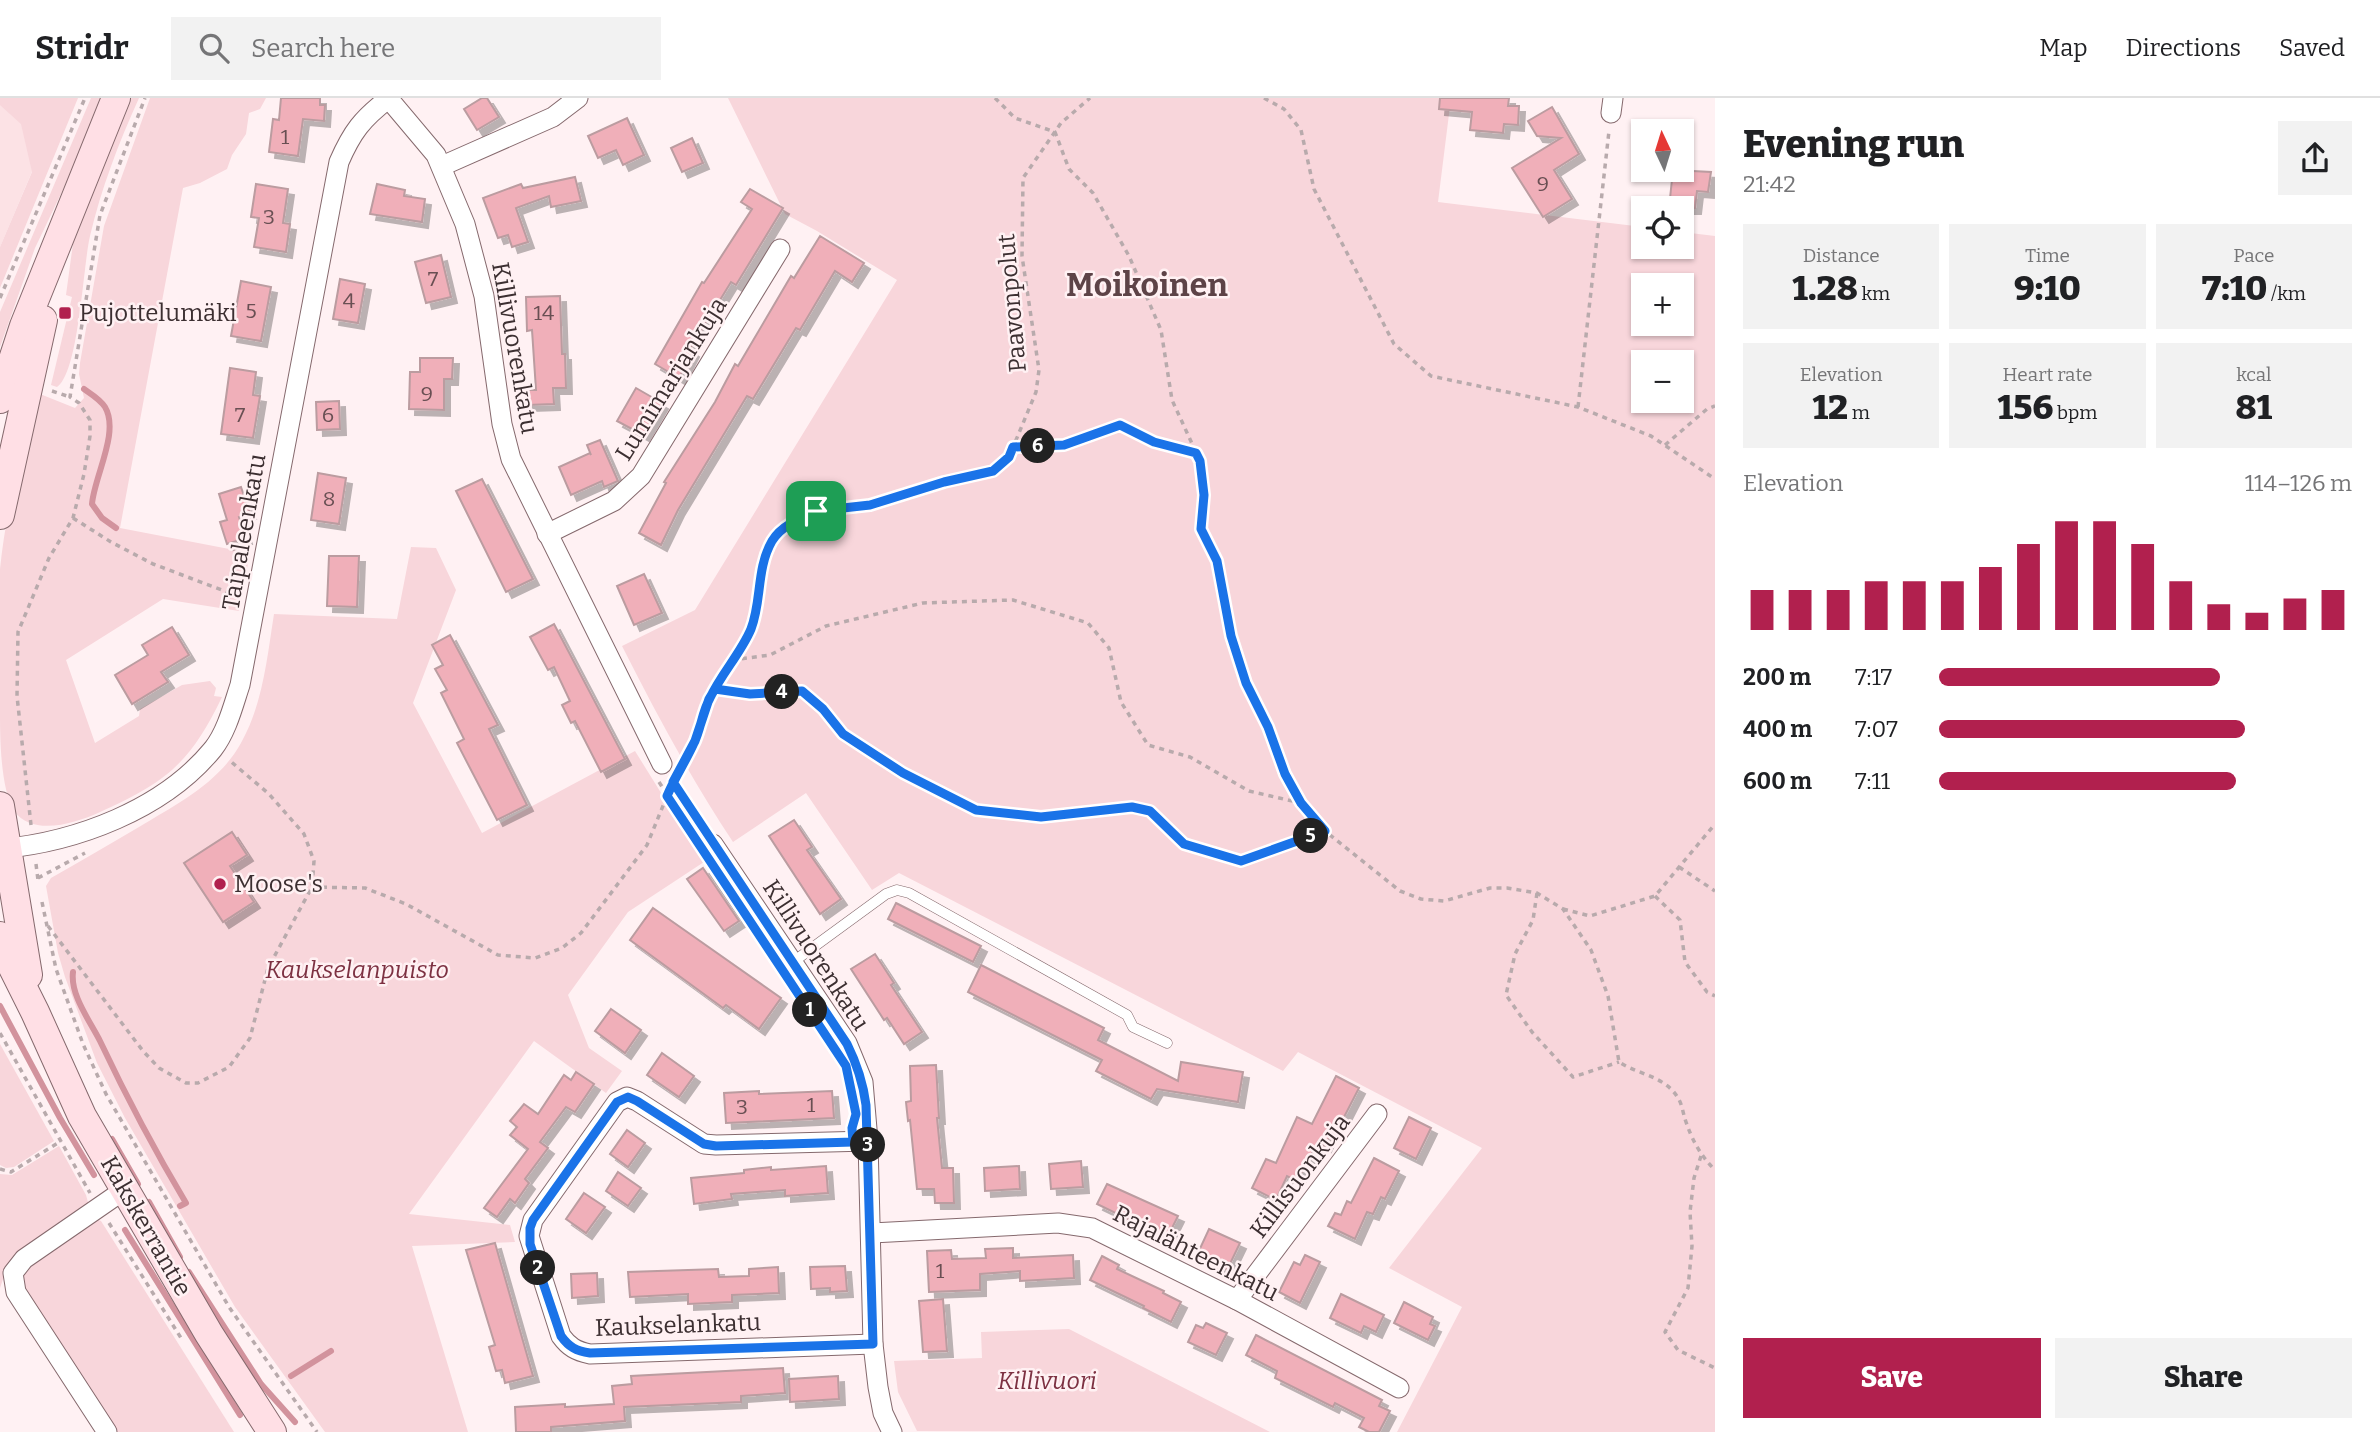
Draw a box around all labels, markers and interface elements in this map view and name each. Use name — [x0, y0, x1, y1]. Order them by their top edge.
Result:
search box — [171, 17, 661, 80]
text: Stridr — [35, 28, 129, 68]
icon: search — [195, 29, 233, 67]
text: Search here — [251, 33, 395, 64]
text: Map — [2039, 34, 2088, 62]
text: Directions — [2126, 34, 2241, 62]
text: Saved — [2279, 34, 2345, 62]
north arrow — [1631, 119, 1694, 182]
map controls — [1631, 119, 1694, 413]
text: Evening run — [1743, 121, 1964, 167]
button: share — [2278, 121, 2352, 195]
house number: 1 — [281, 124, 290, 150]
text: 21:42 — [1743, 170, 1796, 198]
house number: 9 — [1537, 171, 1549, 197]
button: locate — [1631, 196, 1694, 259]
house number: 3 — [263, 204, 275, 230]
street label: Paavonpolut — [992, 232, 1032, 374]
text: Distance — [1803, 244, 1880, 267]
text: Time — [2025, 244, 2070, 267]
text: Pace — [2233, 244, 2274, 267]
street label: Killivuorenkatu — [486, 260, 544, 436]
house number: 7 — [428, 266, 439, 292]
district label: Moikoinen — [1066, 266, 1228, 304]
text: 1.28 — [1792, 267, 1858, 309]
text: 9:10 — [2014, 267, 2081, 309]
text: 7:10 — [2202, 267, 2267, 309]
button: + — [1631, 273, 1694, 336]
text: km — [1858, 282, 1890, 305]
text: /km — [2267, 282, 2306, 305]
house number: 4 — [343, 288, 355, 314]
street label: Lumimarjankuja — [610, 292, 732, 466]
house number: 5 — [245, 298, 257, 324]
place label: Pujottelumäki — [79, 299, 237, 327]
house number: 14 — [534, 300, 554, 326]
marker: Pujottelumäki — [57, 305, 73, 321]
button: − — [1631, 350, 1694, 413]
text: Elevation — [1800, 363, 1883, 386]
text: Heart rate — [2003, 363, 2092, 386]
text: kcal — [2236, 363, 2272, 386]
house number: 9 — [421, 381, 433, 407]
text: 12 — [1812, 386, 1848, 428]
text: 156 — [1998, 386, 2053, 428]
text: 81 — [2236, 386, 2272, 428]
text: m — [1848, 401, 1870, 424]
text: bpm — [2053, 401, 2097, 424]
house number: 7 — [235, 402, 246, 428]
house number: 6 — [322, 402, 334, 428]
pin: 6 — [1020, 428, 1056, 464]
text: 6 — [1032, 434, 1043, 457]
street label: Taipaleenkatu — [216, 451, 272, 612]
text: Elevation — [1743, 469, 1843, 497]
text: 114–126 m — [2245, 469, 2352, 497]
pin — [786, 481, 846, 541]
house number: 8 — [323, 486, 335, 512]
icon: arrive — [797, 492, 835, 530]
text: 200 m — [1743, 663, 1811, 691]
text: 7:17 — [1855, 663, 1892, 691]
pin: 4 — [764, 674, 800, 710]
text: 4 — [776, 680, 787, 703]
text: 400 m — [1743, 715, 1812, 743]
text: 7:07 — [1855, 715, 1898, 743]
text: 600 m — [1743, 767, 1812, 795]
text: 7:11 — [1855, 767, 1890, 795]
pin: 5 — [1294, 818, 1328, 854]
text: 5 — [1305, 824, 1316, 847]
place label: Moose's — [234, 870, 323, 898]
street label: Killivuorenkatu — [757, 875, 875, 1036]
marker: Moose's — [212, 876, 228, 892]
park label: Kaukselanpuisto — [265, 956, 449, 984]
pin: 1 — [792, 992, 828, 1028]
text: 1 — [805, 998, 814, 1021]
house number: 1 — [807, 1092, 816, 1118]
house number: 3 — [736, 1094, 748, 1120]
street label: Killisuonkuja — [1244, 1109, 1356, 1243]
pin: 3 — [850, 1128, 886, 1162]
text: 3 — [862, 1133, 873, 1156]
street label: Kakskerrantie — [95, 1151, 197, 1301]
street label: Rajalähteenkatu — [1108, 1199, 1284, 1307]
pin: 2 — [520, 1250, 556, 1286]
text: 2 — [532, 1256, 543, 1279]
house number: 1 — [936, 1258, 945, 1284]
street label: Kaukselankatu — [595, 1308, 762, 1342]
button: Save — [1743, 1338, 2041, 1418]
button: Share — [2055, 1338, 2352, 1418]
park label: Killivuori — [997, 1367, 1097, 1395]

